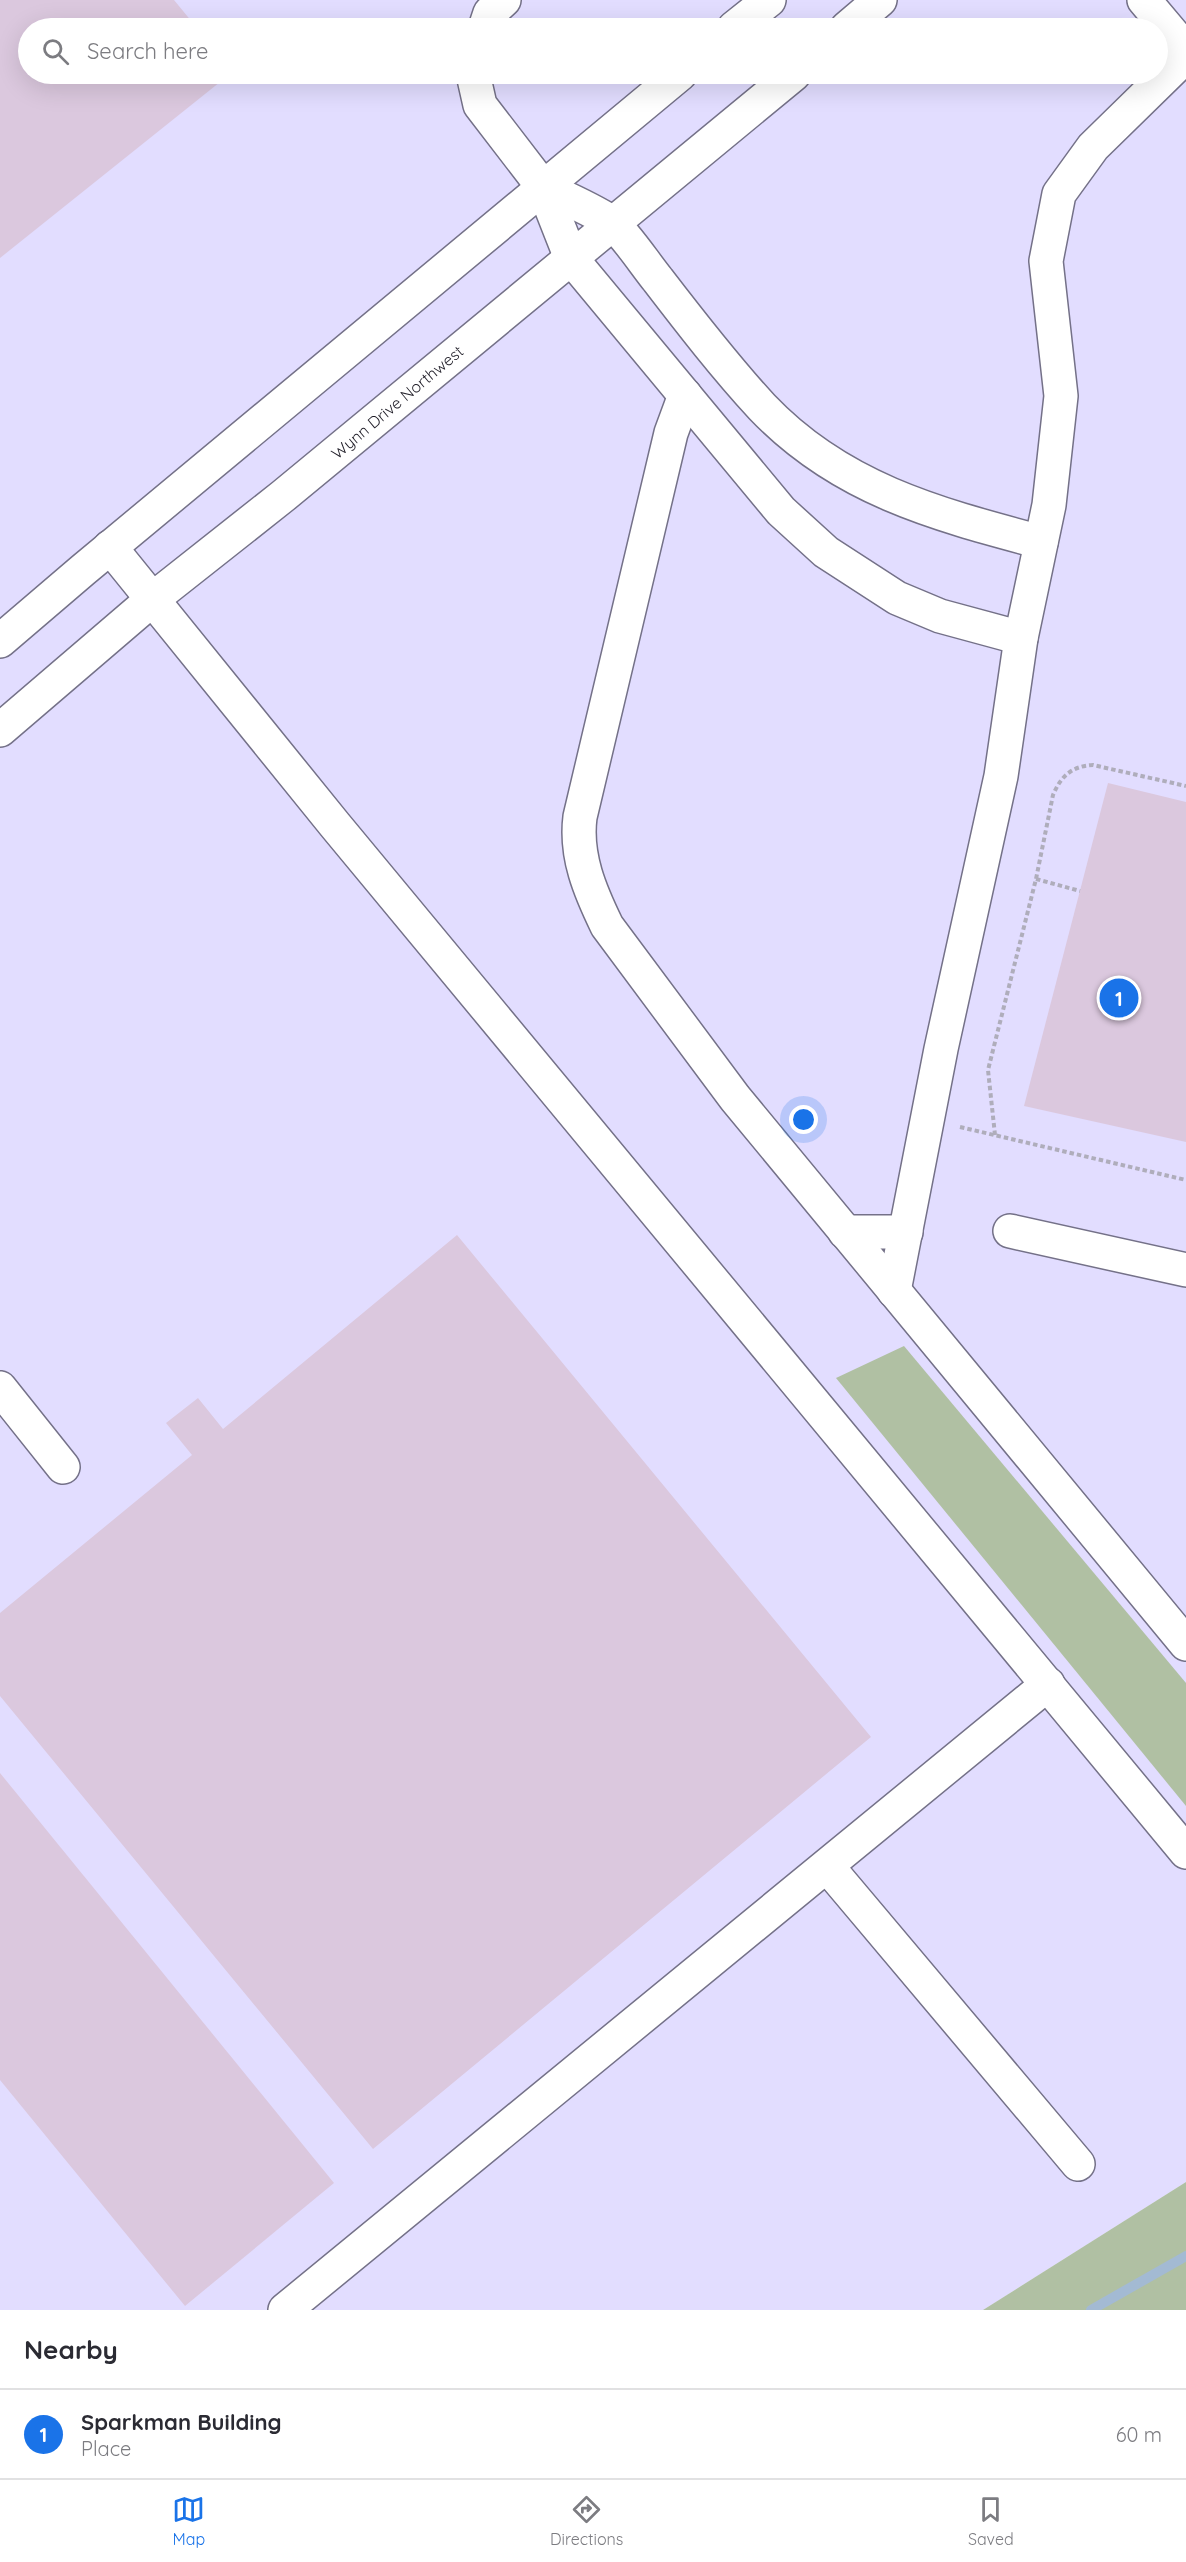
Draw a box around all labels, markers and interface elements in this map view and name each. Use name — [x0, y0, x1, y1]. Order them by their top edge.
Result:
search box — [18, 18, 1168, 84]
icon: search — [39, 35, 72, 68]
text: Search here — [87, 37, 208, 65]
street label: Wynn Drive Northwest — [327, 341, 467, 463]
pin: 1 — [1100, 976, 1138, 1020]
your location — [789, 1105, 818, 1134]
text: Nearby — [24, 2333, 118, 2366]
text: Sparkman Building — [81, 2408, 282, 2436]
text: 1 — [40, 2422, 47, 2447]
text: 60 m — [1116, 2422, 1162, 2447]
text: Place — [81, 2436, 131, 2461]
tab: Map — [172, 2493, 205, 2549]
tab: Directions — [550, 2493, 623, 2549]
tab: Saved — [968, 2493, 1014, 2549]

